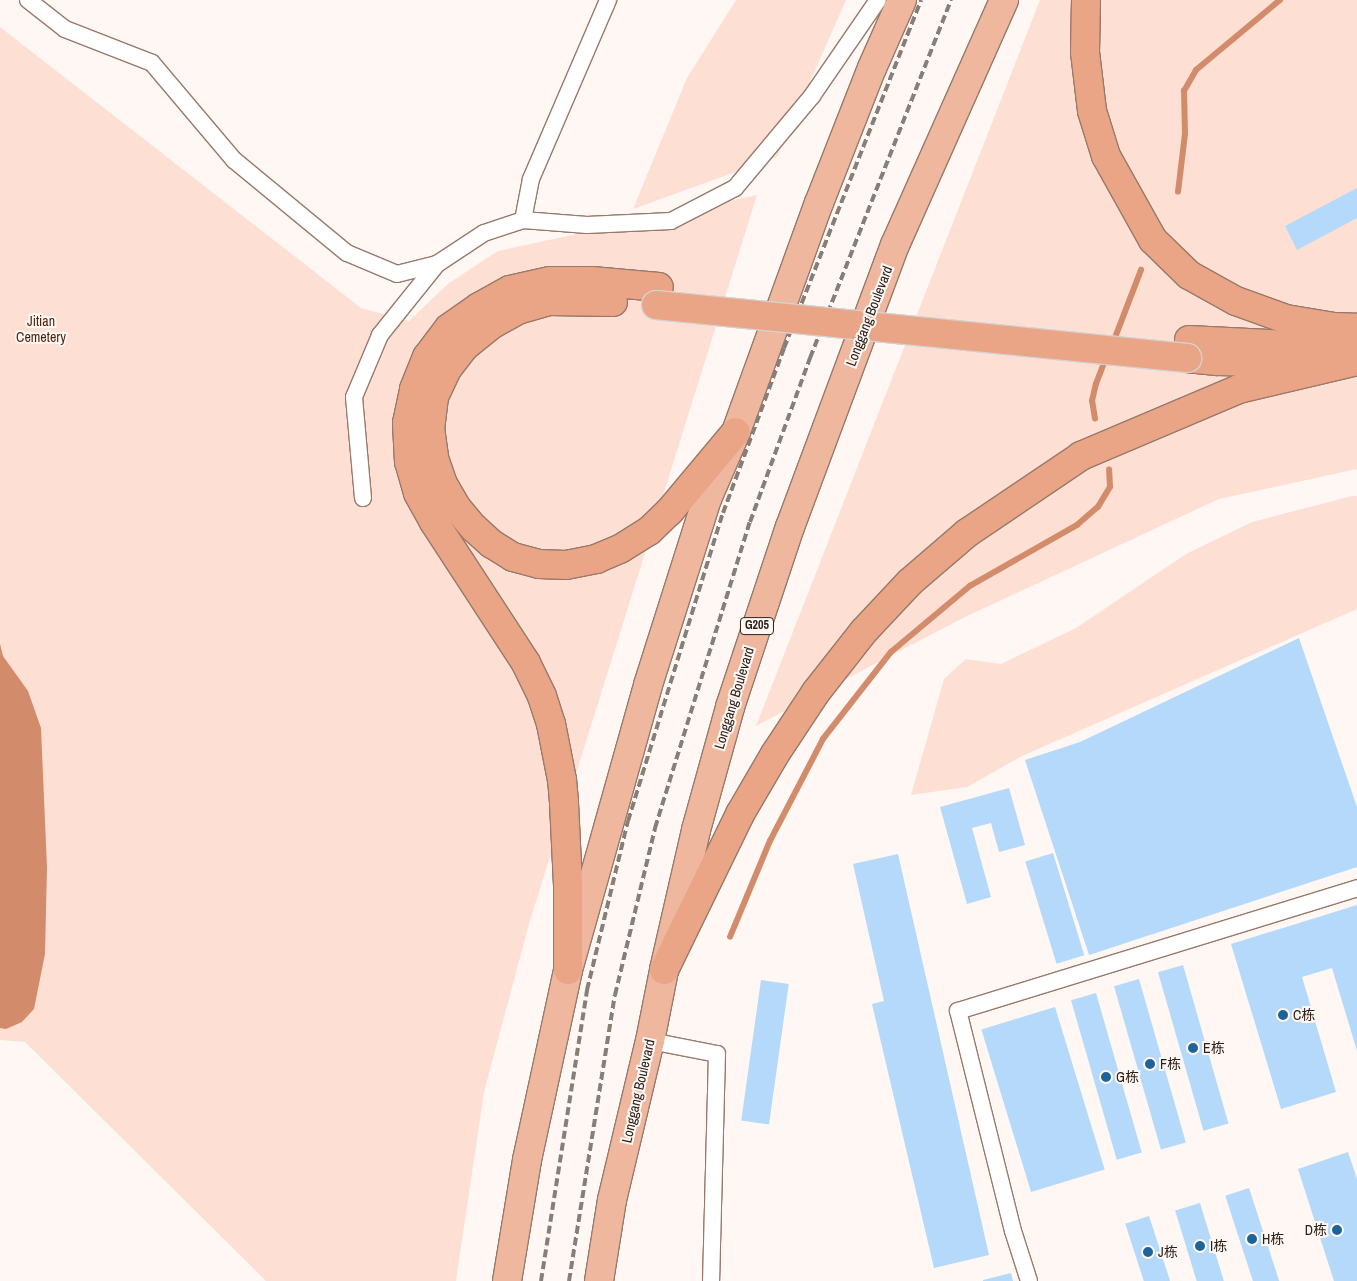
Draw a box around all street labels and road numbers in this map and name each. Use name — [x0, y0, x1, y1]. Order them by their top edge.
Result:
street label: Longgang Boulevard — [842, 264, 896, 368]
road number: G205 — [740, 616, 774, 636]
street label: Longgang Boulevard — [710, 645, 758, 751]
street label: Longgang Boulevard — [618, 1037, 658, 1145]

